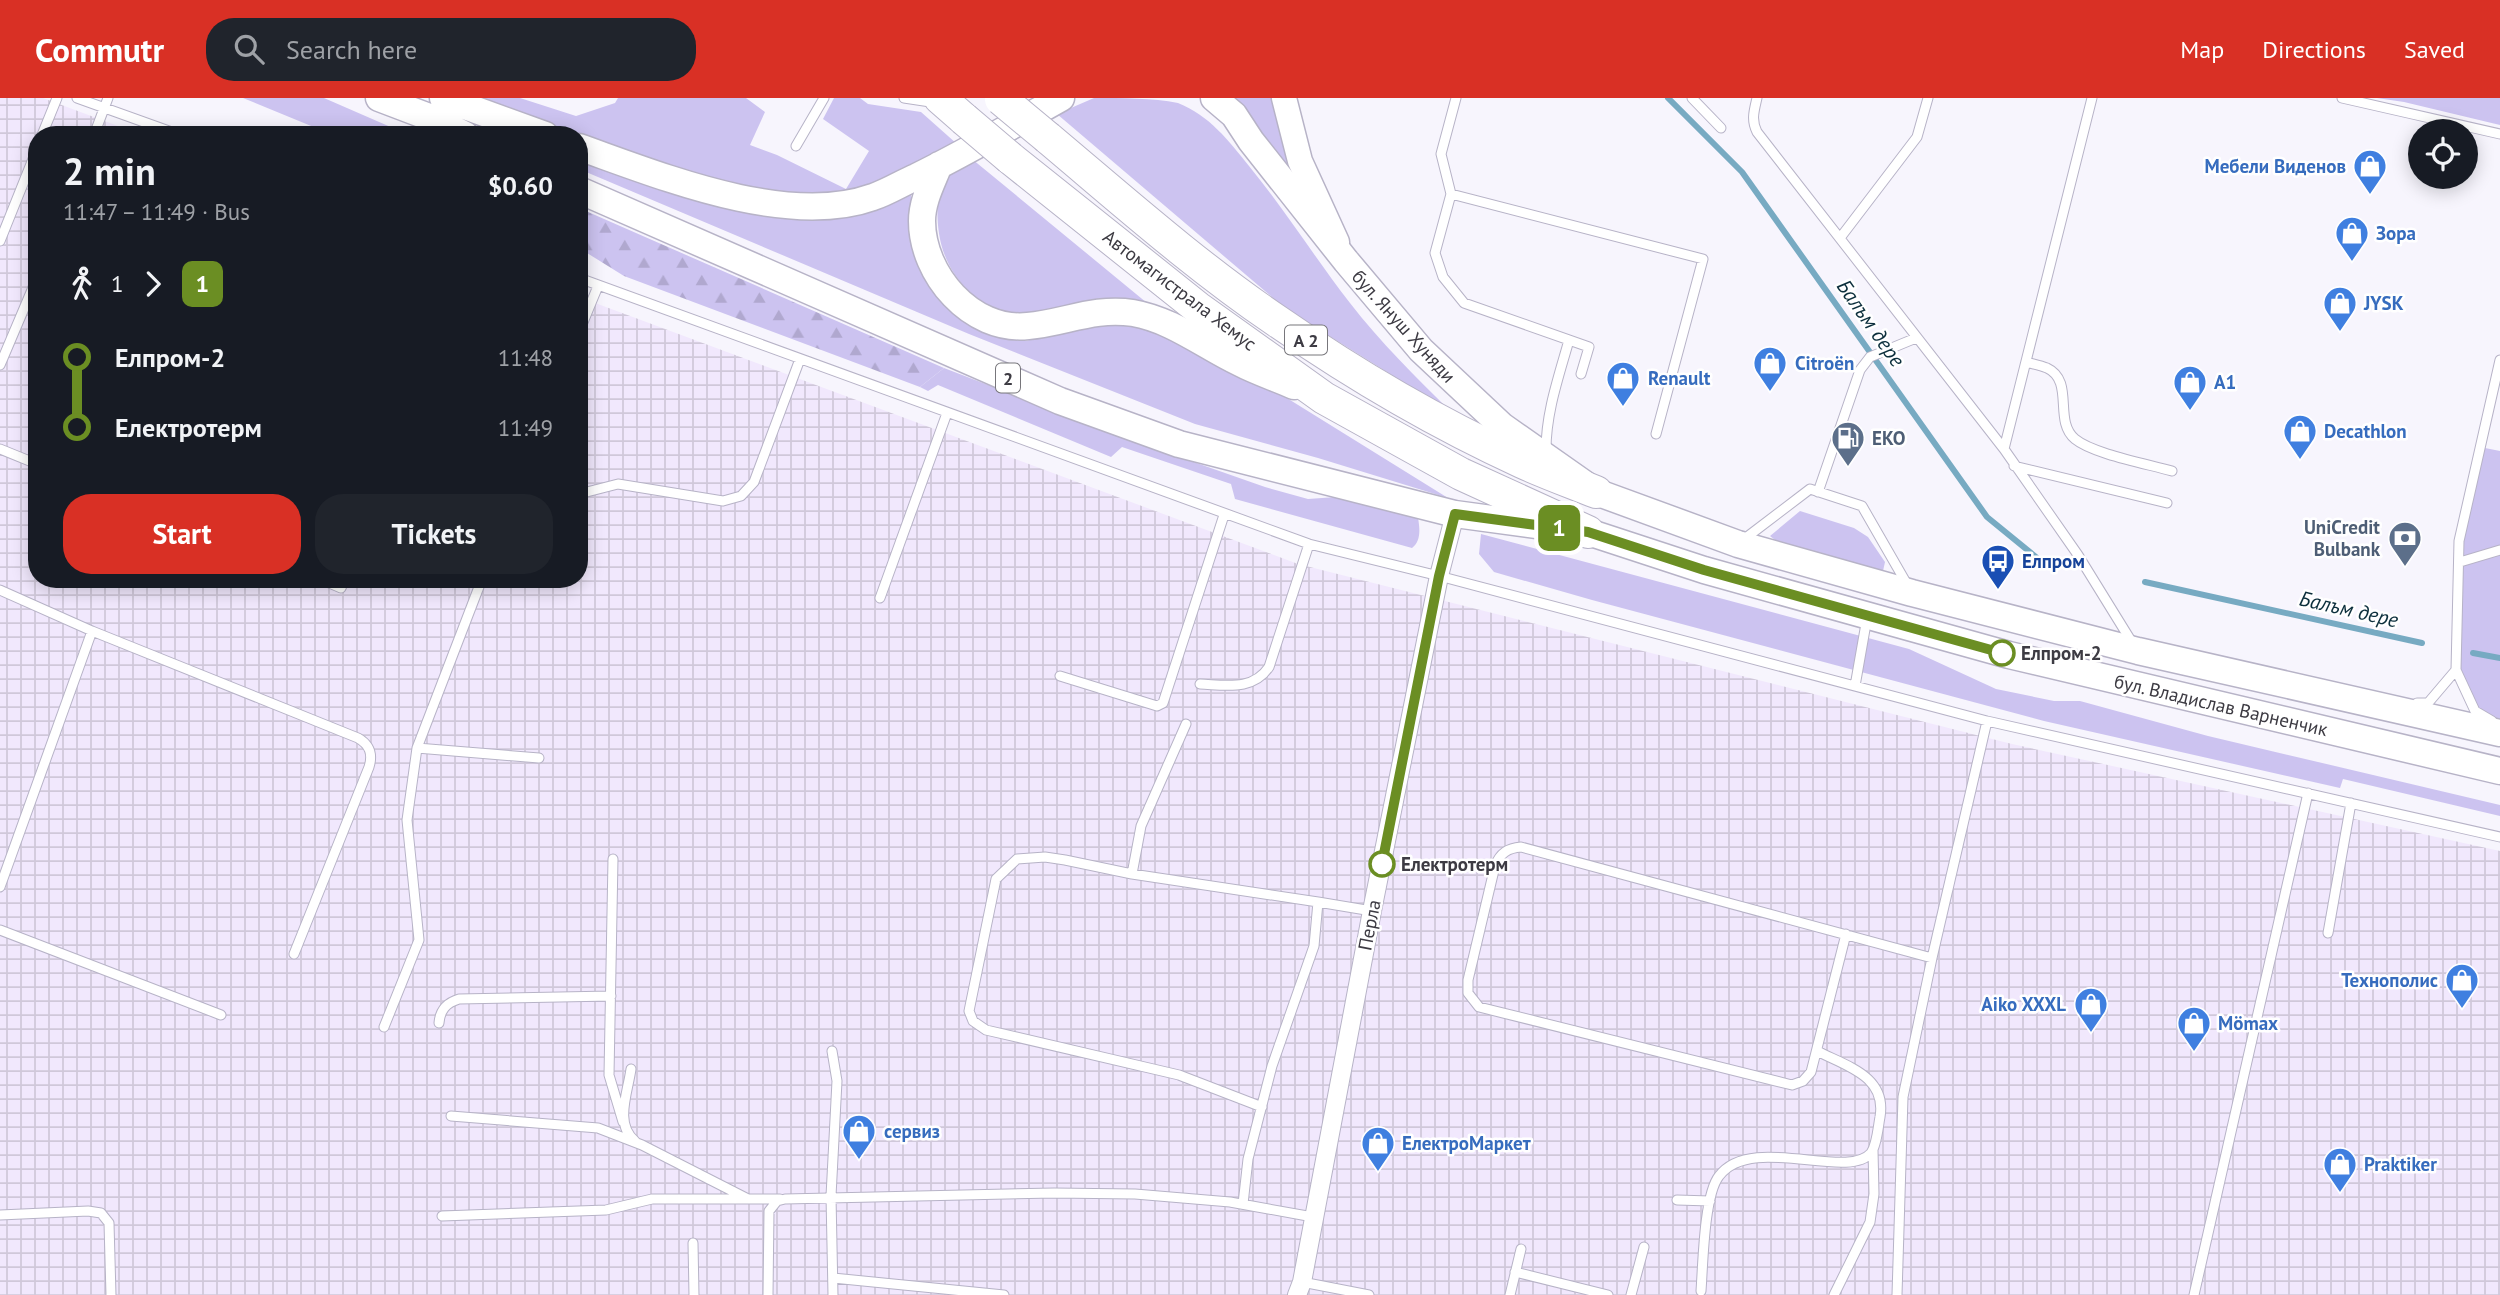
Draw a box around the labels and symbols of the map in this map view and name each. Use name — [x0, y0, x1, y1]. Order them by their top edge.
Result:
shop icon: Мебели Виденов — [2351, 147, 2389, 196]
place label: Мебели Виденов — [2205, 154, 2346, 178]
shop icon: Зора — [2333, 214, 2371, 263]
place label: Зора — [2376, 221, 2416, 245]
street label: Автомагистрала Хемус — [1098, 224, 1262, 356]
street label: бул. Януш Хуняди — [1347, 265, 1461, 387]
water label: Балъм дере — [1831, 274, 1911, 372]
shop icon: JYSK — [2321, 284, 2359, 333]
place label: JYSK — [2363, 291, 2404, 315]
road number: A 2 — [1285, 326, 1327, 354]
shop icon: Citroën — [1751, 344, 1789, 393]
place label: Citroën — [1795, 351, 1854, 375]
shop icon: Renault — [1604, 359, 1642, 408]
shop icon: A1 — [2171, 363, 2209, 412]
road number: 2 — [996, 364, 1020, 392]
place label: Renault — [1648, 366, 1711, 390]
place label: A1 — [2214, 370, 2236, 394]
shop icon: Decathlon — [2281, 412, 2319, 461]
fuel station icon: EKO — [1829, 419, 1867, 468]
place label: Decathlon — [2324, 419, 2407, 443]
place label: EKO — [1872, 426, 1906, 450]
line badge: 1 — [1536, 505, 1582, 551]
place label: UniCredit Bulbank — [2304, 515, 2381, 561]
bank icon: UniCredit Bulbank — [2386, 519, 2424, 568]
bus stop icon: Елпром — [1979, 542, 2017, 591]
place label: Елпром — [2022, 549, 2085, 573]
water label: Балъм дере — [2297, 585, 2401, 634]
marker: Елпром-2 — [1989, 640, 2015, 666]
place label: Елпром-2 — [2021, 641, 2102, 665]
street label: бул. Владислав Варненчик — [2112, 669, 2330, 741]
marker: Електротерм — [1369, 851, 1395, 877]
place label: Електротерм — [1401, 852, 1508, 876]
street label: Перла — [1352, 898, 1386, 952]
shop icon: Технополис — [2443, 961, 2481, 1010]
place label: Технополис — [2341, 968, 2438, 992]
shop icon: Aiko XXXL — [2072, 985, 2110, 1034]
place label: Aiko XXXL — [1981, 992, 2066, 1016]
shop icon: Mömax — [2175, 1004, 2213, 1053]
place label: Mömax — [2218, 1011, 2278, 1035]
shop icon: сервиз — [840, 1112, 878, 1161]
place label: сервиз — [884, 1119, 940, 1143]
shop icon: ЕлектроМаркет — [1359, 1124, 1397, 1173]
place label: ЕлектроМаркет — [1402, 1131, 1531, 1155]
shop icon: Praktiker — [2321, 1145, 2359, 1194]
place label: Praktiker — [2364, 1152, 2437, 1176]

